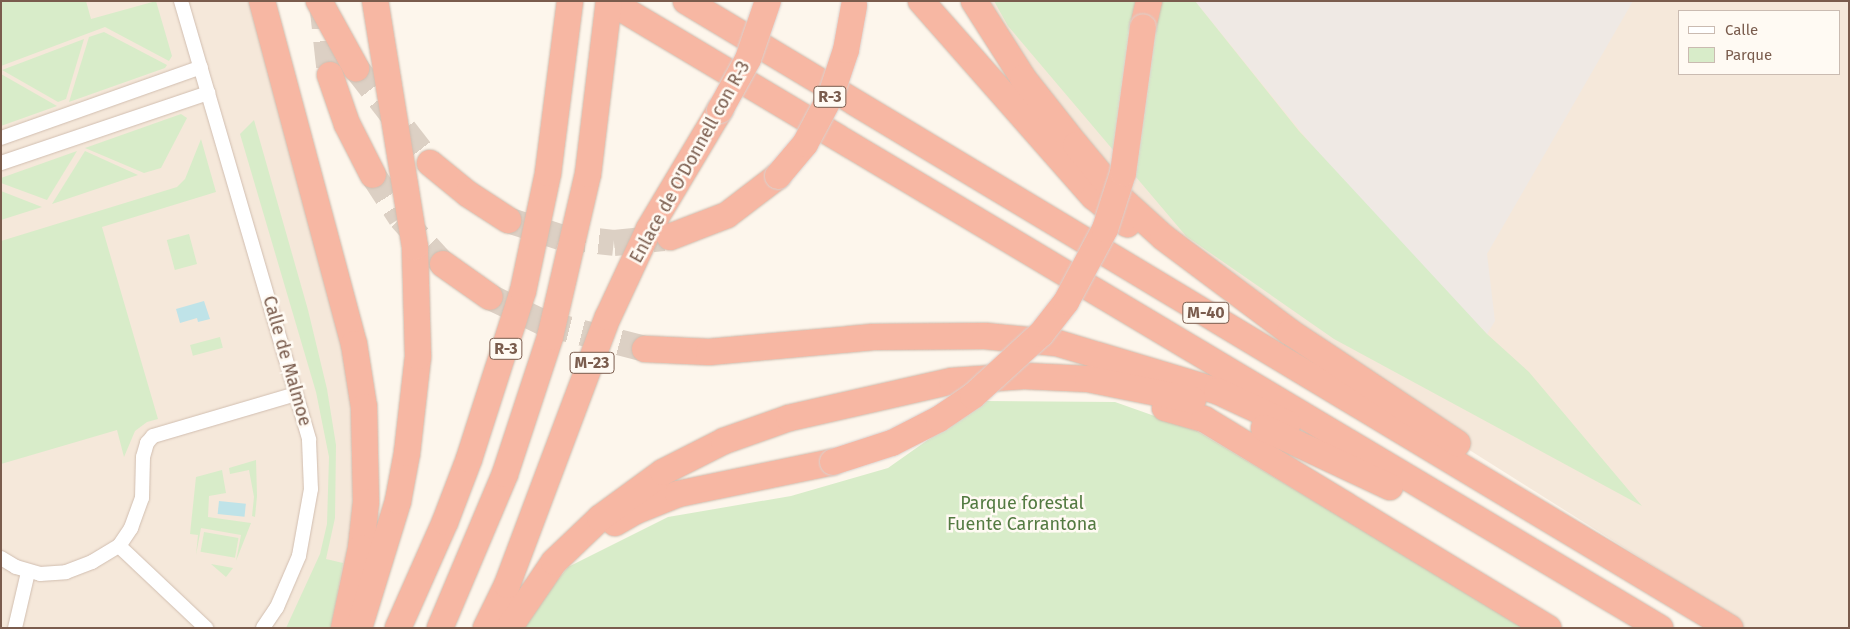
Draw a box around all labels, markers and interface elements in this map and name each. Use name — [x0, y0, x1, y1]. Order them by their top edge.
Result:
legend — [1678, 10, 1840, 75]
text: Calle — [1725, 21, 1758, 39]
text: Parque — [1725, 46, 1772, 64]
street label: Enlace de O'Donnell con R-3 — [625, 57, 755, 267]
road number: R-3 — [812, 84, 848, 110]
street label: Calle de Malmoe — [258, 293, 316, 429]
road number: M-40 — [1182, 300, 1230, 326]
road number: R-3 — [488, 336, 524, 362]
road number: M-23 — [570, 349, 614, 376]
park label: Parque forestal Fuente Carrantona — [947, 493, 1097, 536]

